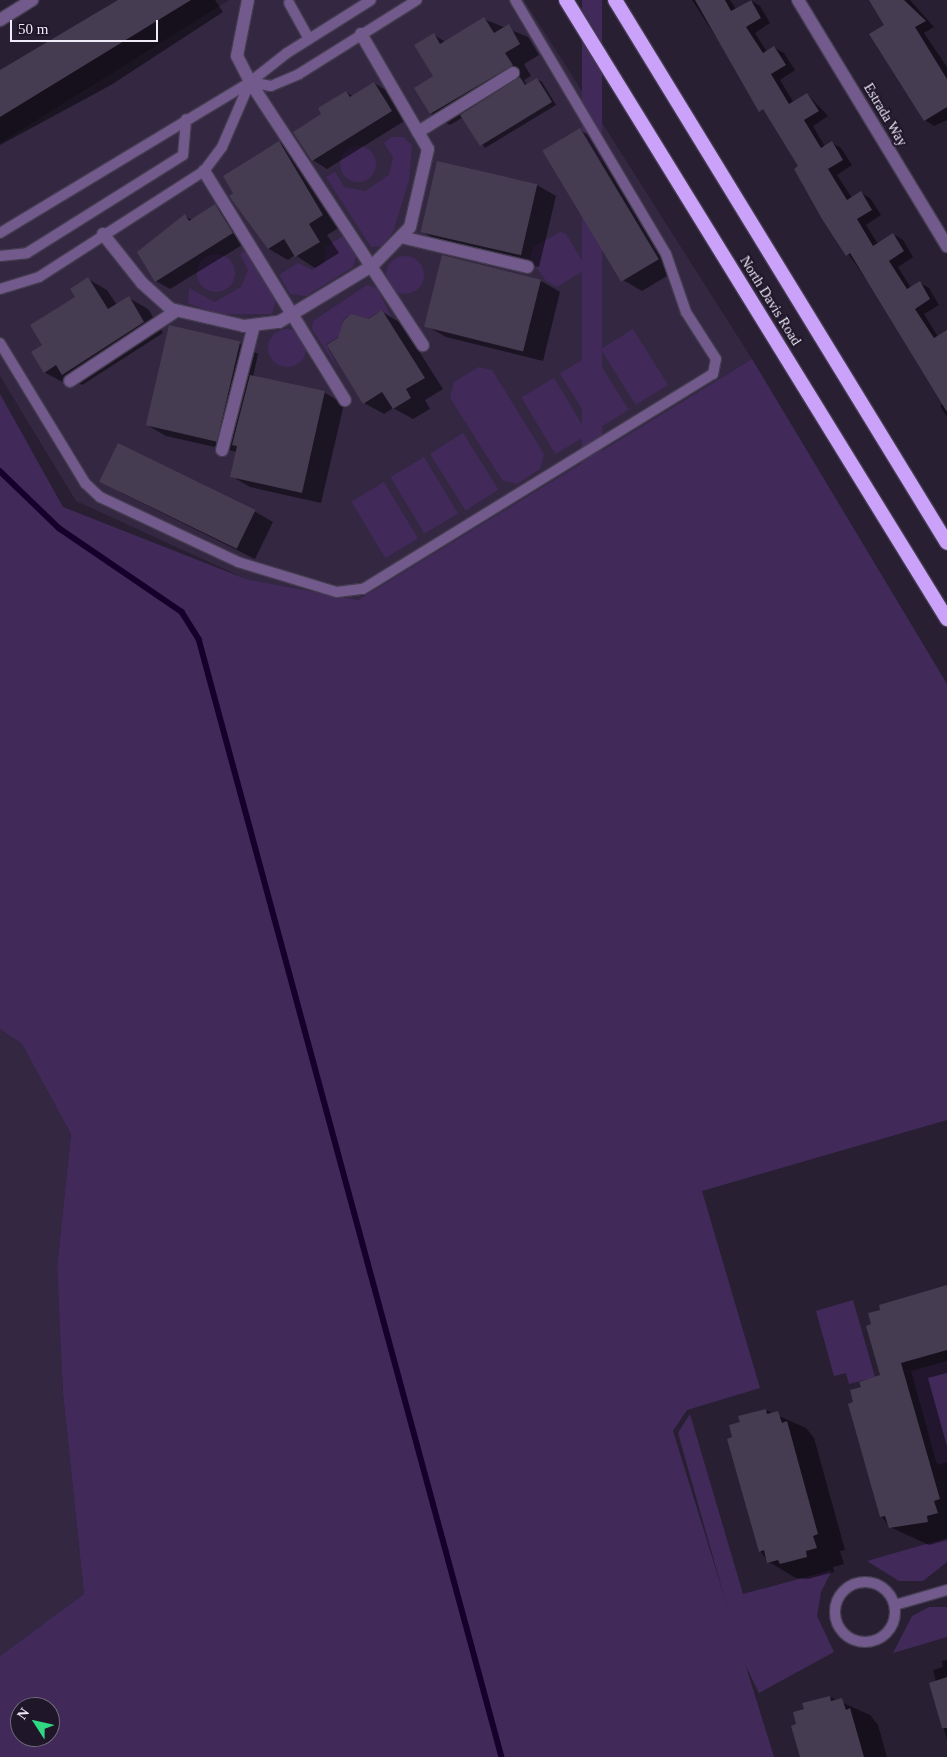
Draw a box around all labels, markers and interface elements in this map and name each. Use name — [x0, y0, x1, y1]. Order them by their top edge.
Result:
scale bar — [12, 10, 160, 42]
text: 50 m — [18, 21, 48, 37]
street label: Estrada Way — [860, 80, 910, 150]
street label: North Davis Road — [736, 253, 804, 349]
north arrow — [10, 1697, 60, 1747]
text: N — [14, 1705, 32, 1722]

